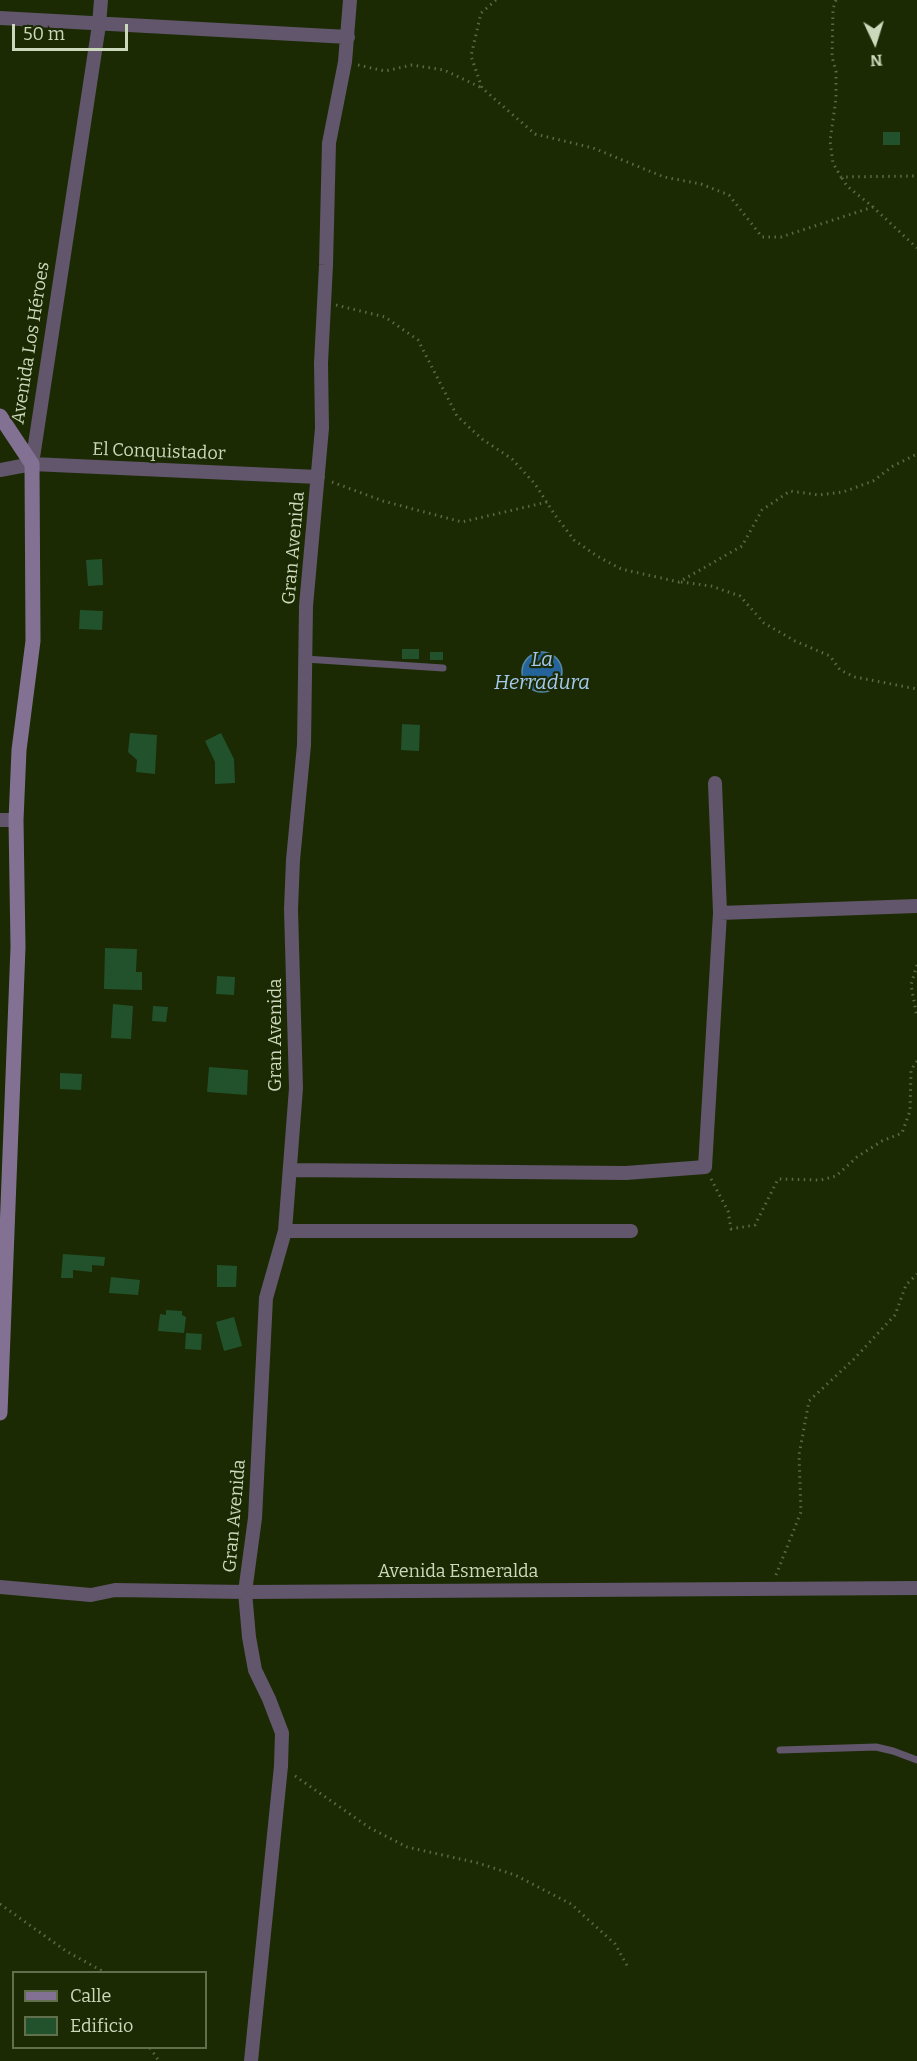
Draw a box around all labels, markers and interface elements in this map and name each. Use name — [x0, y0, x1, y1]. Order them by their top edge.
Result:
scale bar — [15, 12, 130, 50]
north arrow — [845, 12, 905, 72]
text: 50 m — [23, 23, 65, 45]
text: N — [869, 51, 883, 70]
street label: Avenida Los Héroes — [8, 260, 54, 426]
street label: El Conquistador — [92, 439, 226, 465]
street label: Gran Avenida — [278, 491, 310, 605]
water label: La Herradura — [494, 648, 590, 695]
street label: Gran Avenida — [265, 978, 287, 1092]
street label: Gran Avenida — [219, 1459, 251, 1573]
street label: Avenida Esmeralda — [378, 1561, 538, 1583]
legend — [12, 1971, 207, 2049]
text: Calle — [70, 1985, 111, 2007]
text: Edificio — [70, 2015, 133, 2037]

